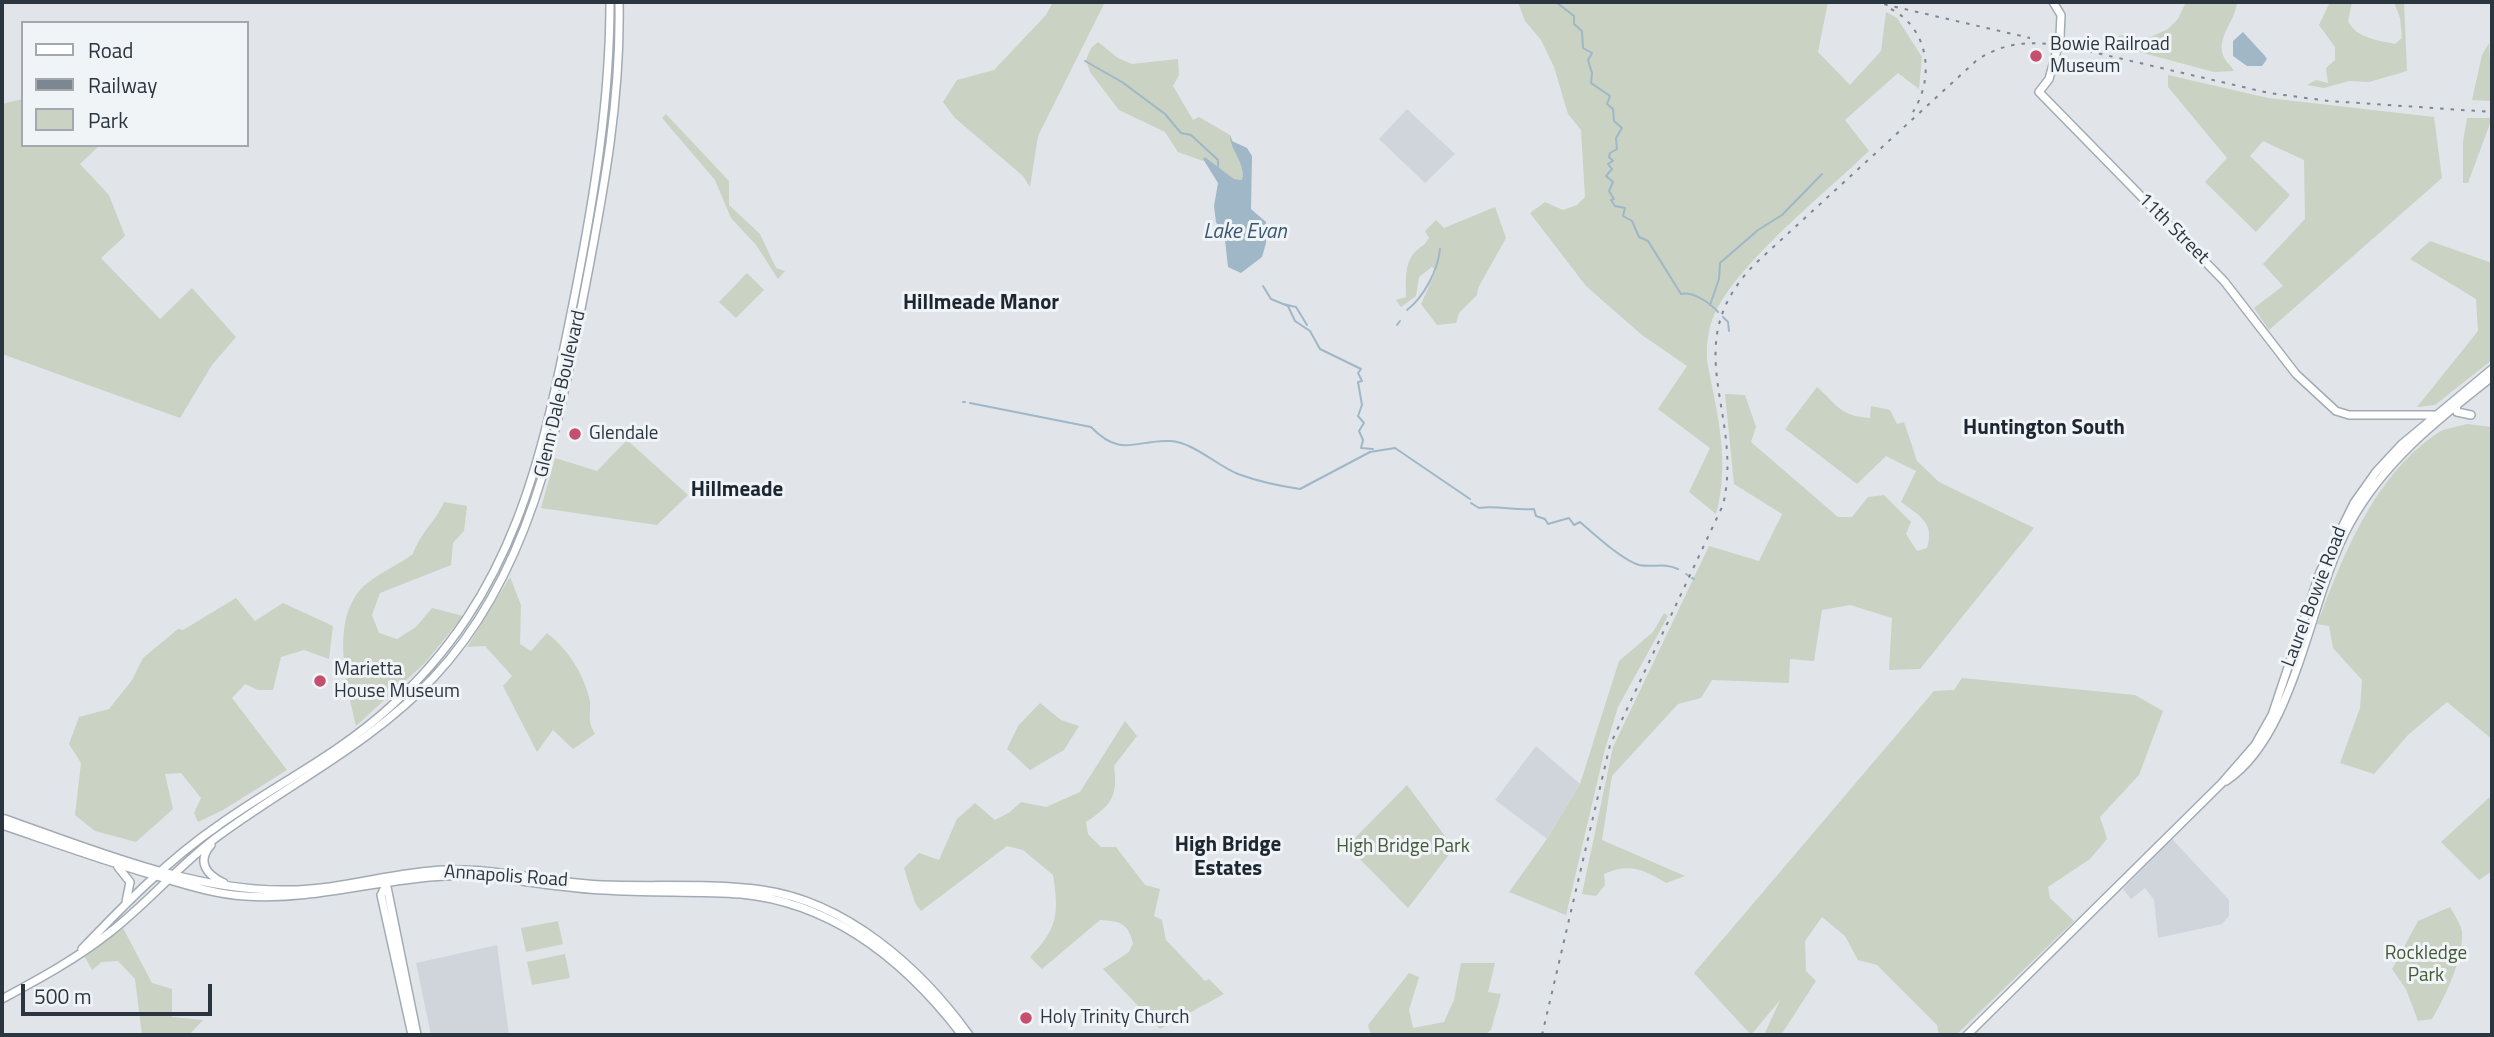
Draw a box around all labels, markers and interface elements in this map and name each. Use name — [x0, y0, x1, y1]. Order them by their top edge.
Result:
legend — [21, 21, 248, 147]
text: Road — [88, 34, 133, 66]
place label: Bowie Railroad Museum — [2050, 34, 2170, 78]
marker: Bowie Railroad Museum — [2028, 48, 2044, 64]
text: Railway — [88, 69, 157, 101]
text: Park — [88, 104, 128, 136]
street label: 11th Street — [2133, 189, 2213, 269]
water label: Lake Evan — [1203, 220, 1287, 246]
district label: Hillmeade Manor — [903, 291, 1059, 317]
street label: Glenn Dale Boulevard — [531, 308, 591, 480]
district label: Huntington South — [1963, 416, 2125, 442]
place label: Glendale — [589, 423, 658, 445]
marker: Glendale — [567, 426, 583, 442]
district label: Hillmeade — [691, 478, 783, 504]
street label: Laurel Bowie Road — [2278, 524, 2352, 670]
place label: Marietta House Museum — [334, 659, 460, 703]
marker: Marietta House Museum — [312, 673, 328, 689]
district label: High Bridge Estates — [1175, 833, 1281, 883]
park label: High Bridge Park — [1336, 836, 1470, 858]
street label: Annapolis Road — [443, 861, 569, 893]
park label: Rockledge Park — [2385, 943, 2467, 987]
scale bar — [24, 970, 215, 1014]
text: 500 m — [34, 980, 91, 1012]
place label: Holy Trinity Church — [1040, 1007, 1189, 1029]
marker: Holy Trinity Church — [1018, 1010, 1034, 1026]

